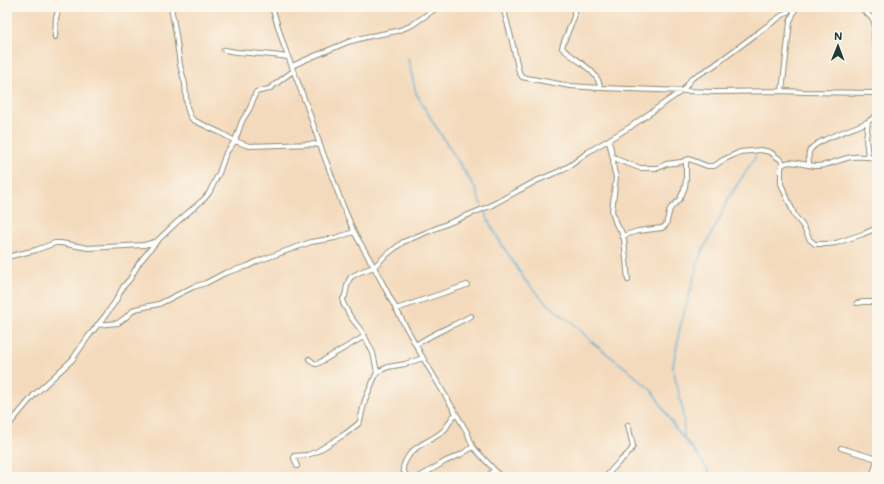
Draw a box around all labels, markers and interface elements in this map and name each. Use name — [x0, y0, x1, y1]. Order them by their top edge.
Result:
north arrow — [818, 26, 858, 66]
text: N — [834, 28, 842, 43]

